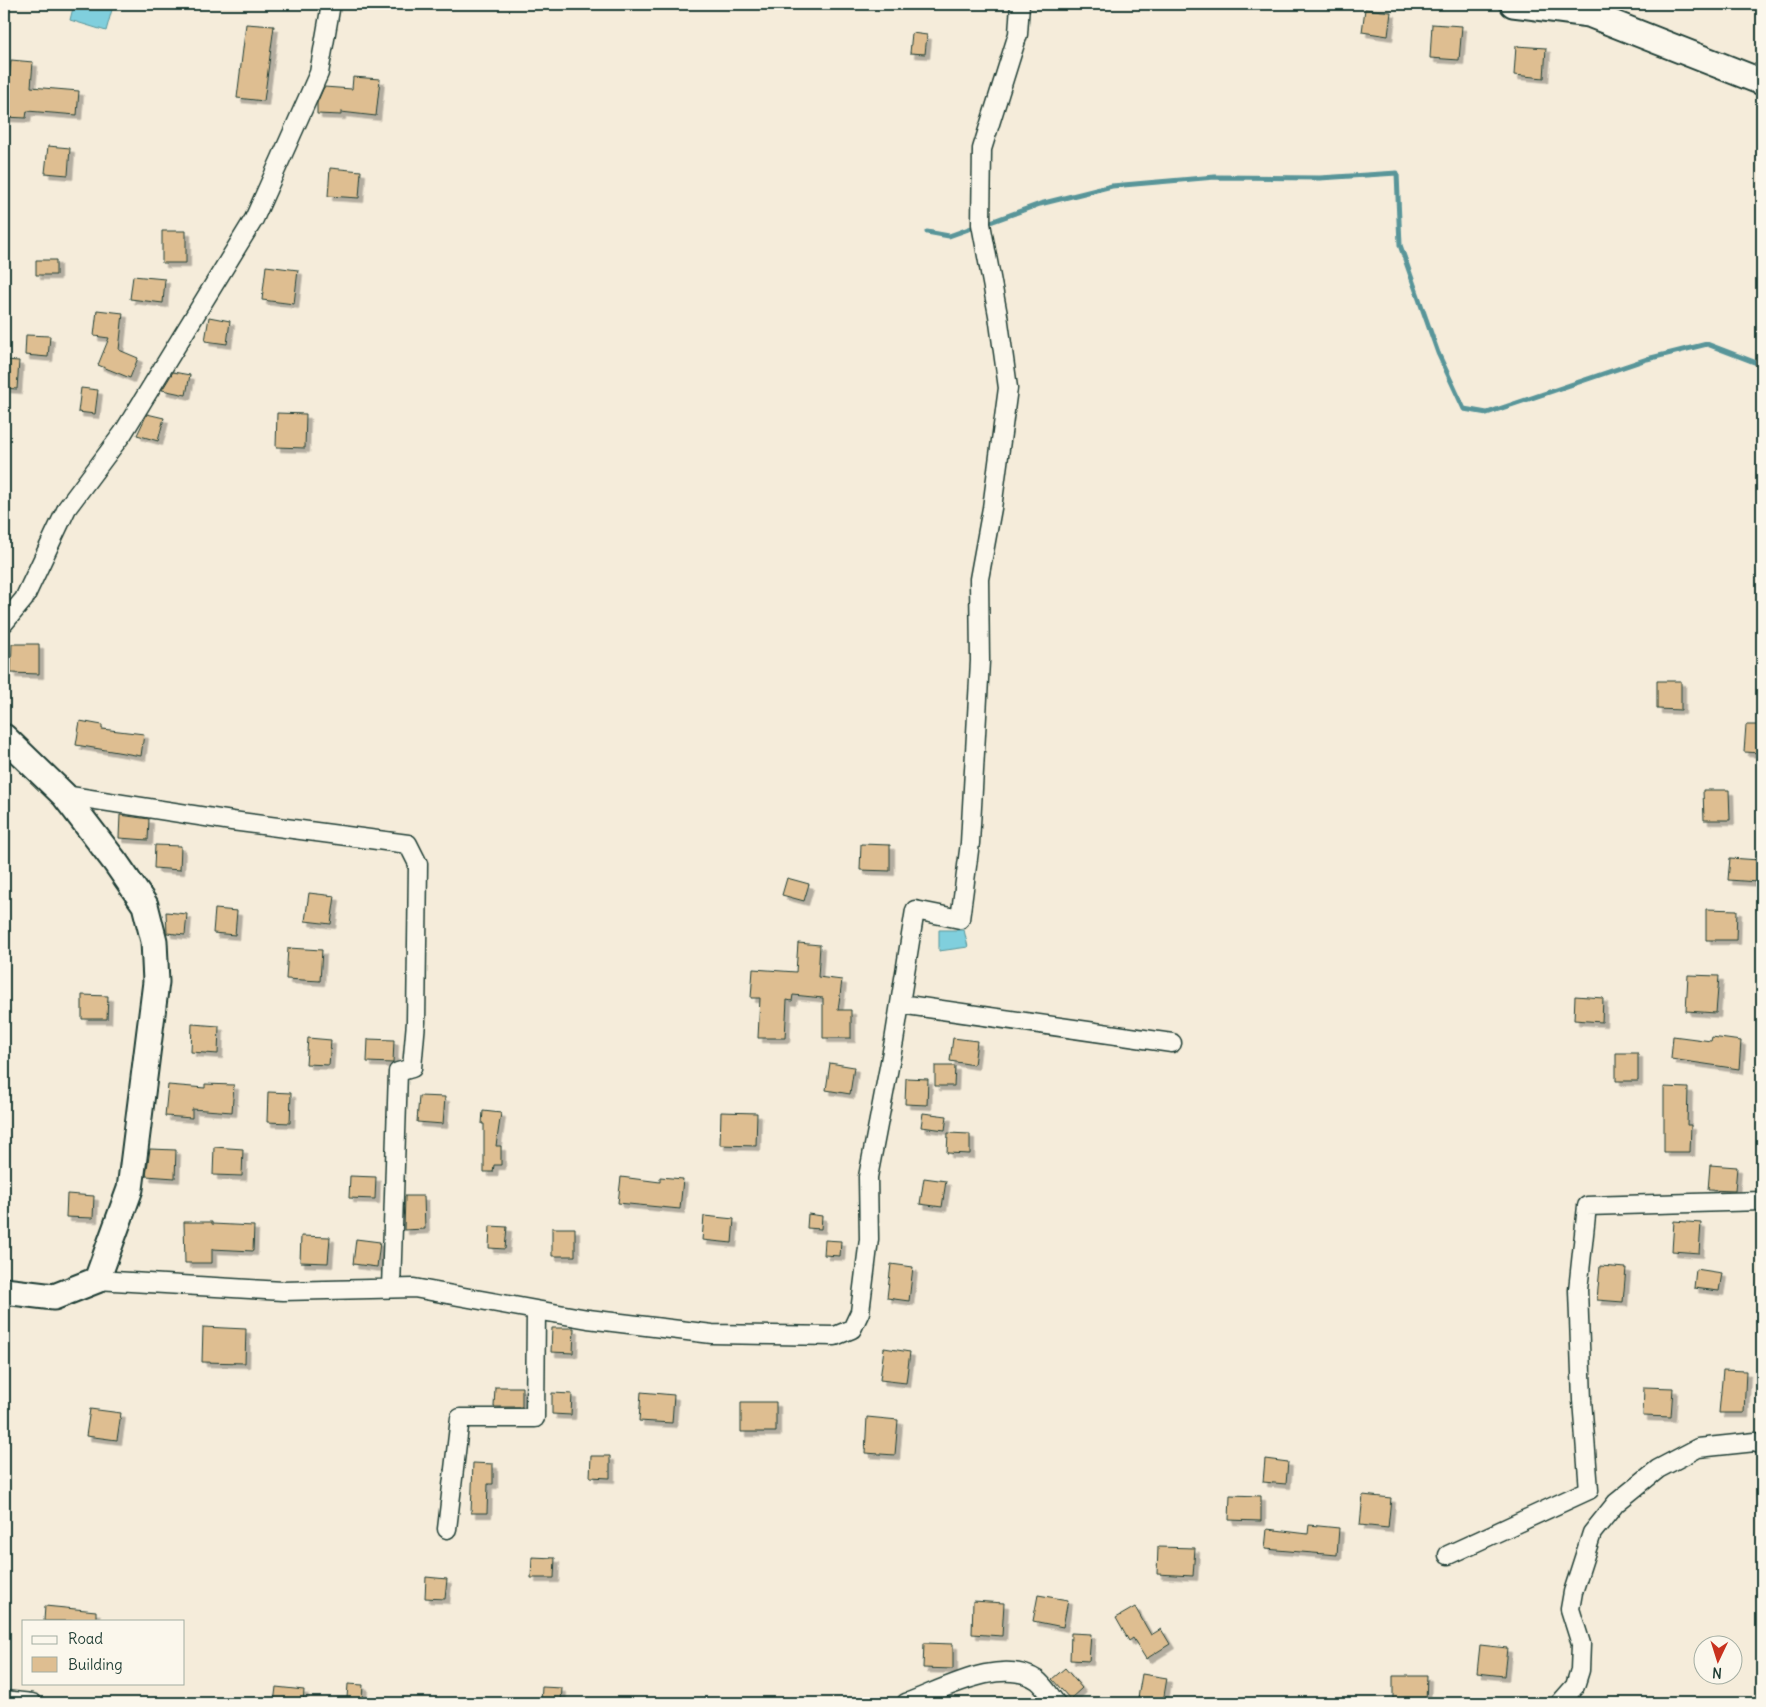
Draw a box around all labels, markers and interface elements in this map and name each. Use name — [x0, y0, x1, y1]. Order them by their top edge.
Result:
legend — [22, 1620, 185, 1684]
text: Road — [68, 1629, 103, 1648]
north arrow — [1694, 1634, 1744, 1684]
text: Building — [68, 1655, 123, 1674]
text: N — [1712, 1664, 1723, 1682]

